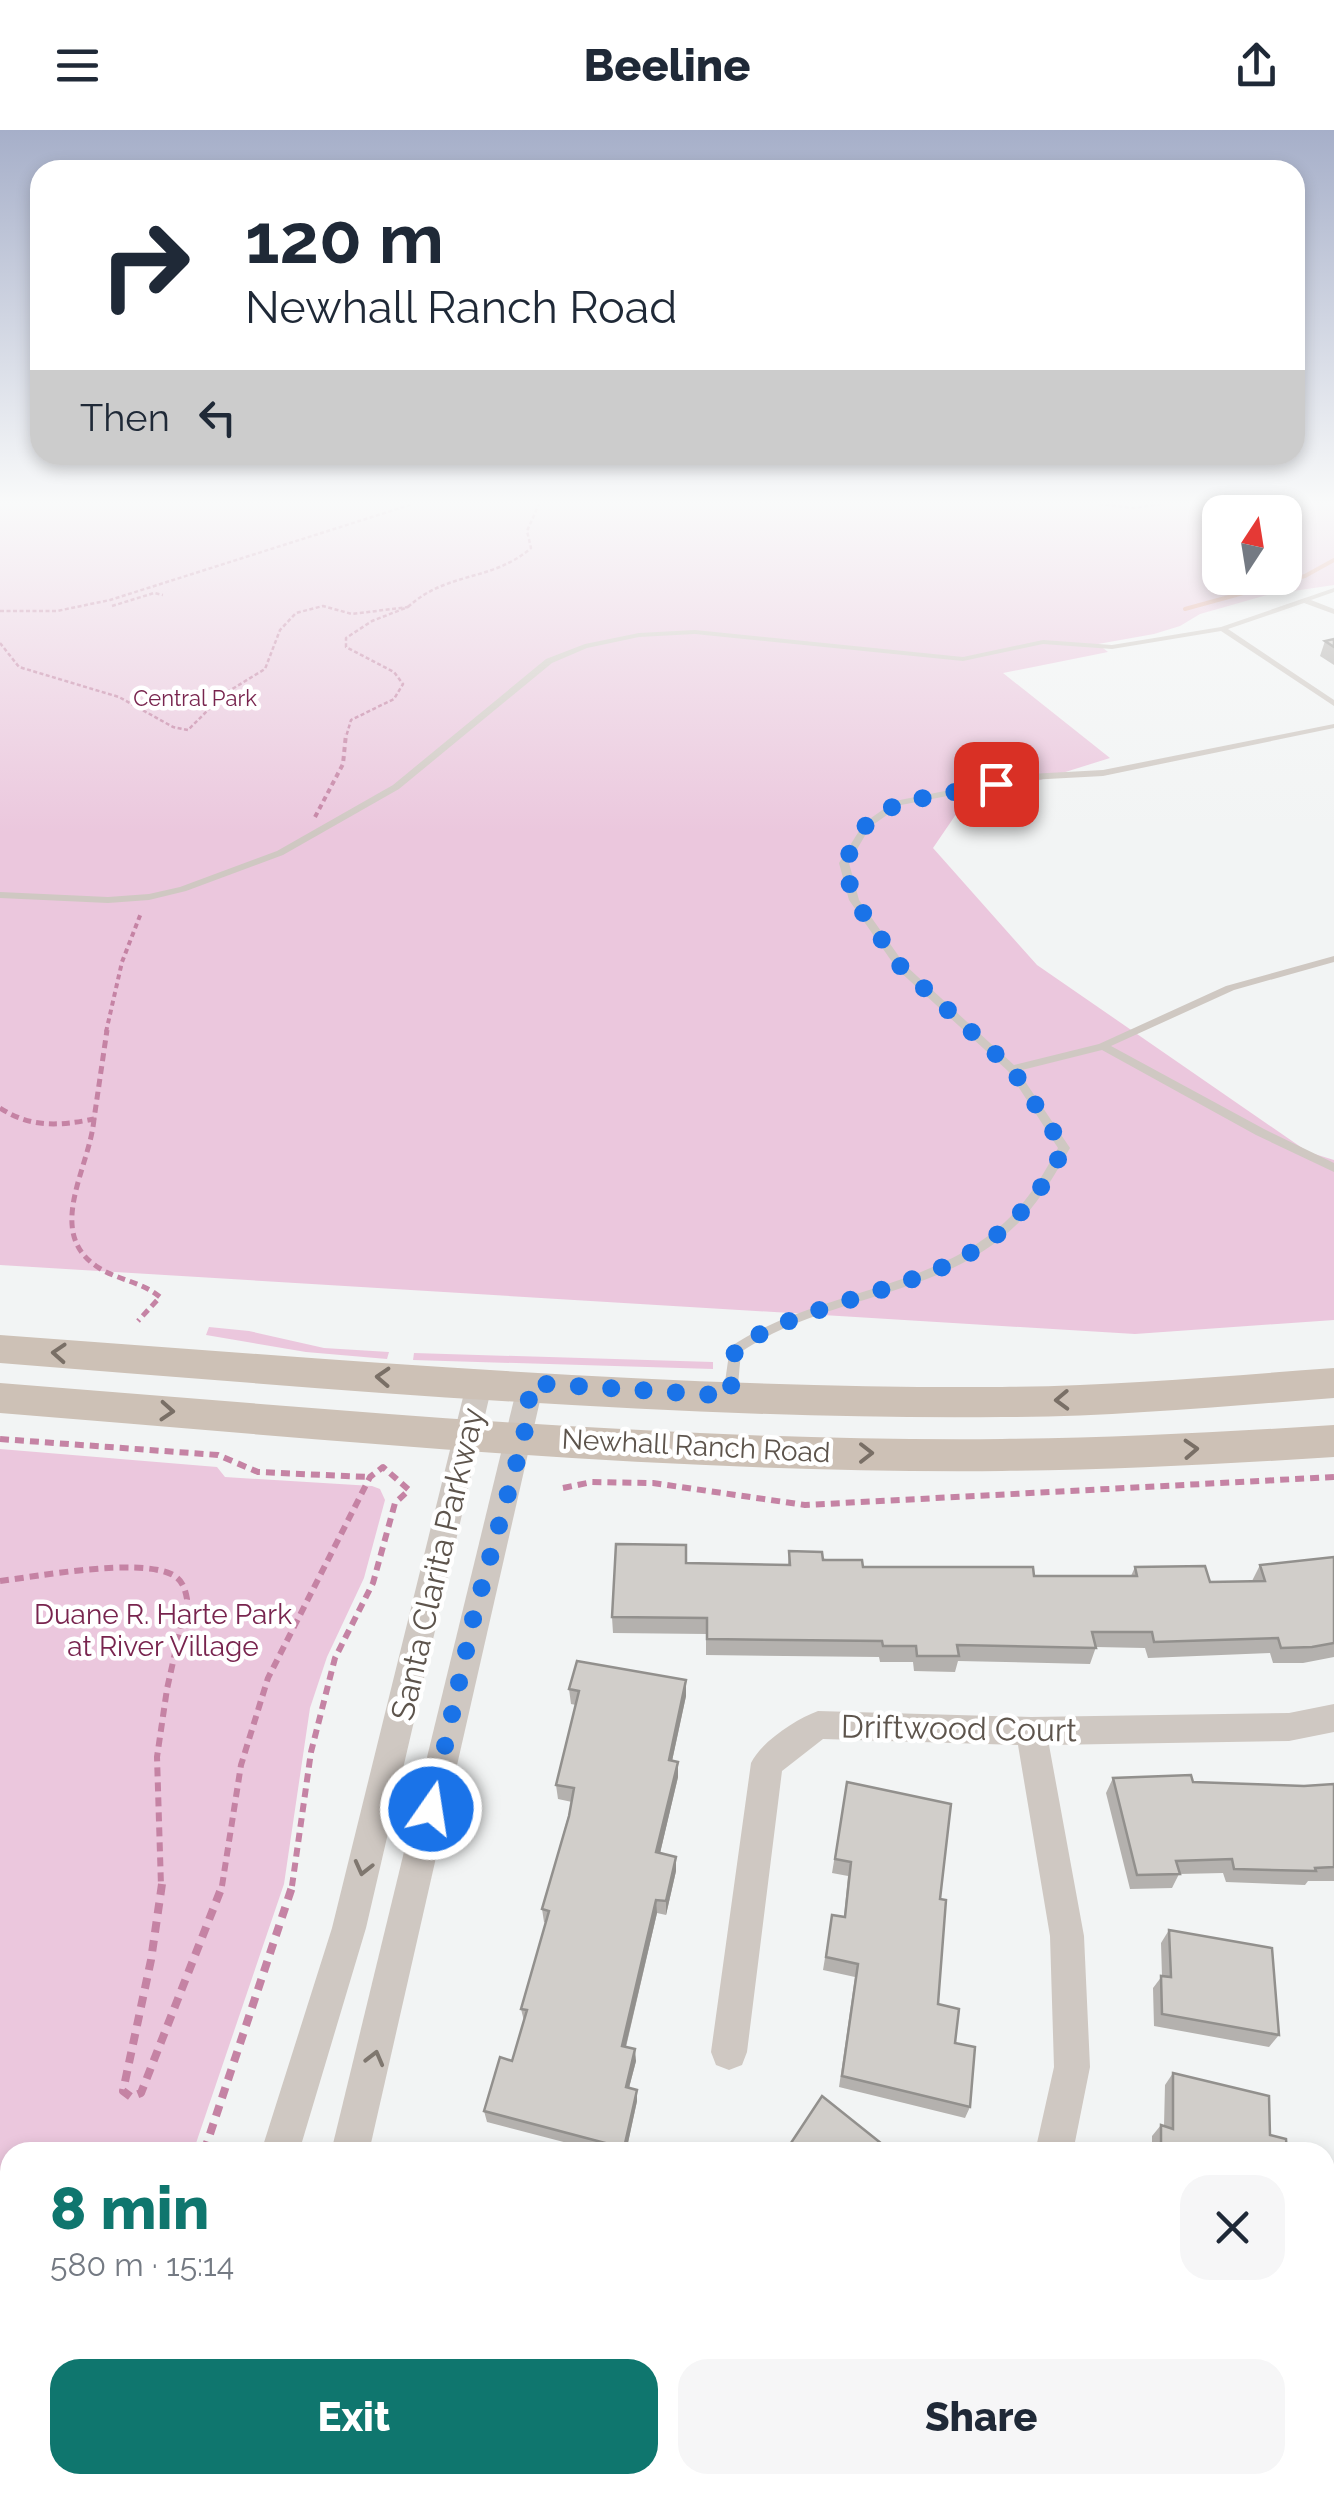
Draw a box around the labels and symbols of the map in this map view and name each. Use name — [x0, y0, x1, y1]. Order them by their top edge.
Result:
north arrow — [1202, 495, 1302, 595]
park label: Central Park — [133, 685, 257, 711]
pin — [954, 742, 1039, 827]
one-way arrow — [50, 1343, 66, 1364]
one-way arrow — [374, 1367, 390, 1388]
one-way arrow — [1054, 1389, 1069, 1410]
one-way arrow — [159, 1399, 175, 1421]
street label: Santa Clarita Parkway — [383, 1404, 491, 1724]
street label: Newhall Ranch Road — [561, 1422, 831, 1470]
one-way arrow — [1183, 1439, 1199, 1460]
one-way arrow — [858, 1443, 874, 1464]
park label: Duane R. Harte Park at River Village — [34, 1598, 292, 1663]
street label: Driftwood Court — [841, 1707, 1078, 1749]
position arrow — [379, 1757, 483, 1861]
one-way arrow — [354, 1859, 375, 1876]
one-way arrow — [364, 2050, 385, 2067]

